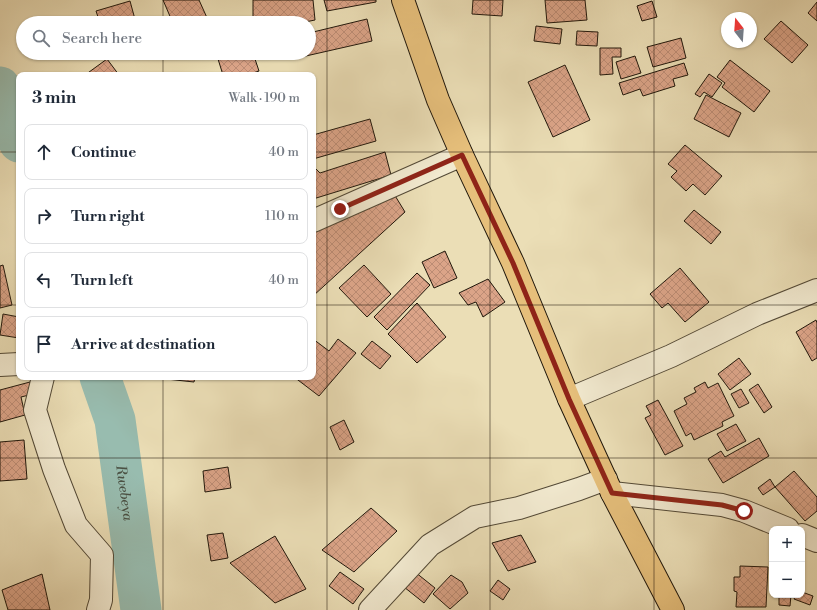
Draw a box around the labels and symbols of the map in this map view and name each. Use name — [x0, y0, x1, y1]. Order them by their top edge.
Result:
north arrow — [721, 12, 757, 48]
route end — [331, 200, 349, 218]
water label: Rwebeya — [111, 463, 137, 522]
route start — [735, 502, 753, 520]

